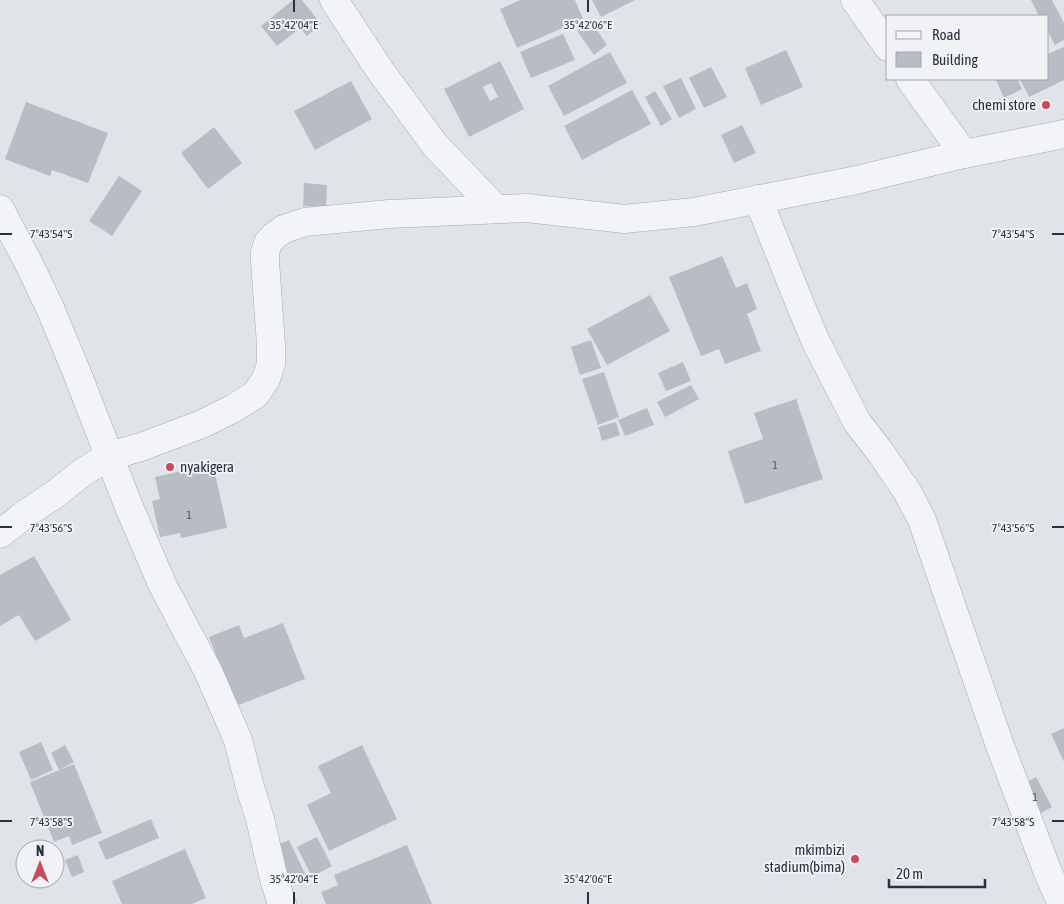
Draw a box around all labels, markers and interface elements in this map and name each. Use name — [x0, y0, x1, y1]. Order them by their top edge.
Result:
legend — [886, 15, 1049, 80]
text: 35°42'04"E — [270, 18, 318, 32]
text: 35°42'06"E — [564, 18, 612, 32]
text: Road — [932, 26, 961, 43]
text: Building — [932, 51, 978, 68]
place label: chemi store — [972, 96, 1036, 113]
marker: chemi store — [1040, 99, 1052, 111]
text: 7°43'54"S — [30, 227, 72, 241]
text: 7°43'54"S — [992, 227, 1034, 241]
place label: nyakigera — [180, 458, 234, 475]
house number: 1 — [772, 458, 778, 472]
marker: nyakigera — [164, 461, 176, 473]
house number: 1 — [186, 508, 192, 522]
text: 7°43'56"S — [30, 521, 72, 535]
text: 7°43'56"S — [992, 521, 1034, 535]
house number: 1 — [1032, 790, 1038, 804]
text: 7°43'58"S — [30, 815, 72, 829]
text: 7°43'58"S — [992, 815, 1034, 829]
north arrow — [15, 839, 65, 889]
place label: mkimbizi stadium(bima) — [764, 841, 845, 875]
text: N — [36, 843, 44, 859]
marker: mkimbizi stadium(bima) — [849, 853, 861, 865]
scale bar — [889, 856, 985, 888]
text: 20 m — [896, 865, 923, 882]
text: 35°42'04"E — [270, 872, 318, 886]
text: 35°42'06"E — [564, 872, 612, 886]

